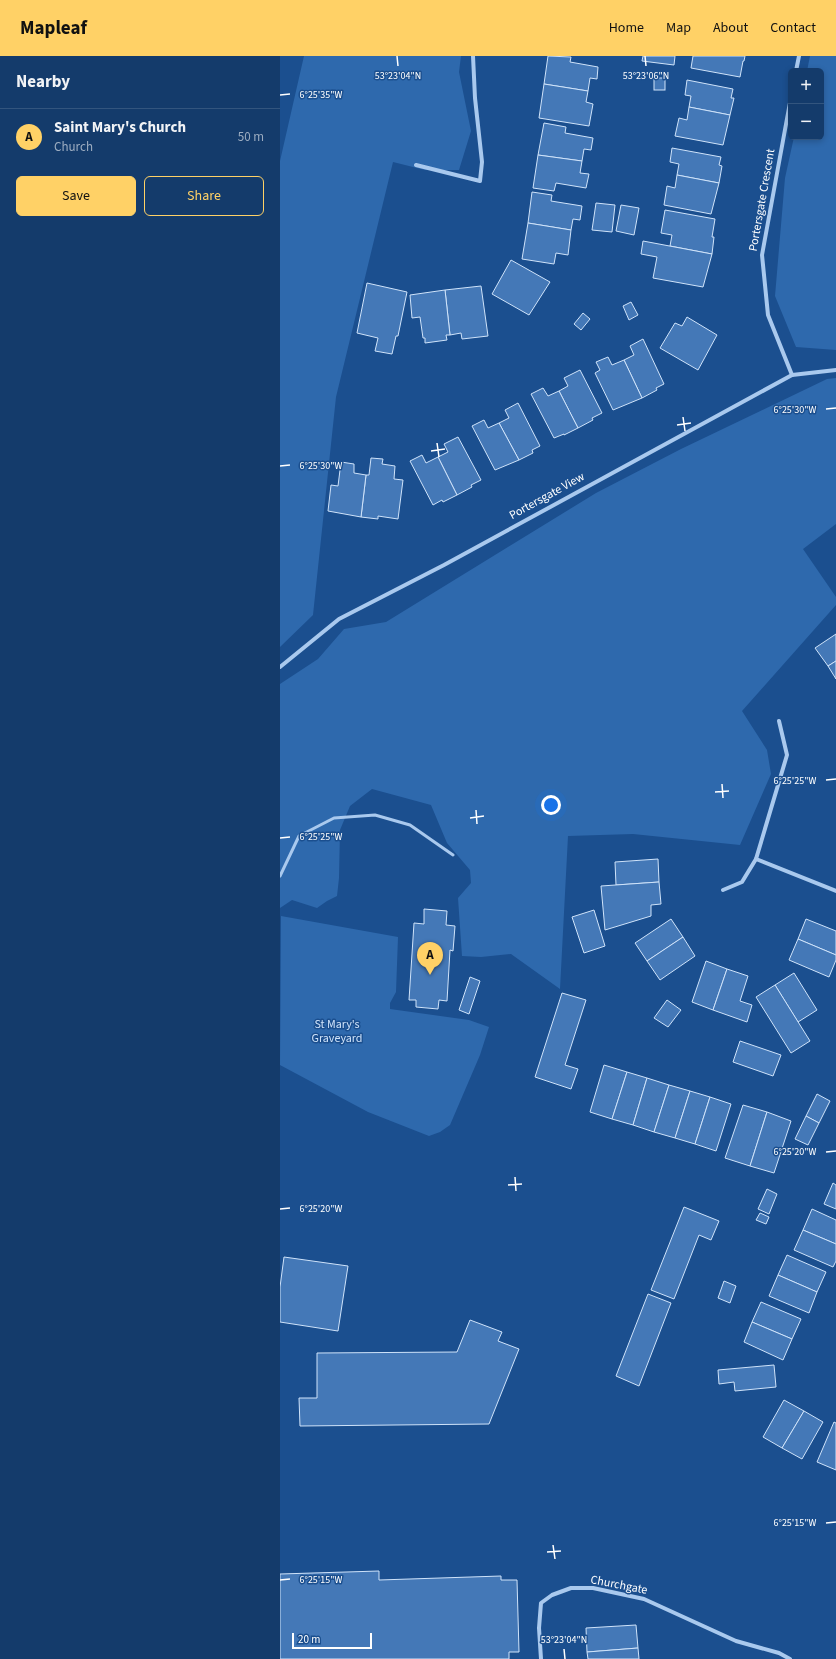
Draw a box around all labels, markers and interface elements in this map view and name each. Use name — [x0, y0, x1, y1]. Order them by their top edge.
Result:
text: Mapleaf — [20, 15, 87, 42]
text: Home — [609, 18, 644, 38]
text: Map — [666, 18, 691, 38]
text: About — [713, 18, 748, 38]
text: Contact — [770, 18, 816, 38]
map controls — [788, 68, 824, 140]
button: + — [788, 68, 824, 104]
text: 53°23'04"N — [375, 69, 421, 83]
text: 53°23'06"N — [623, 69, 669, 83]
text: Nearby — [16, 70, 70, 94]
text: 6°25'35"W — [300, 88, 343, 102]
button: − — [788, 104, 824, 140]
text: Saint Mary's Church — [54, 117, 186, 138]
text: A — [25, 128, 33, 146]
text: 50 m — [238, 128, 264, 146]
text: Church — [54, 138, 93, 156]
street label: Portersgate Crescent — [745, 147, 779, 253]
button: Save — [16, 176, 136, 216]
button: Share — [144, 176, 264, 216]
text: 6°25'30"W — [774, 403, 817, 417]
text: 6°25'30"W — [300, 459, 343, 473]
street label: Portersgate View — [506, 468, 588, 524]
text: 6°25'25"W — [774, 774, 817, 788]
your location — [541, 795, 561, 815]
text: 6°25'25"W — [300, 830, 343, 844]
pin: A — [417, 942, 443, 975]
park label: St Mary's Graveyard — [311, 1016, 363, 1047]
text: 6°25'20"W — [774, 1145, 817, 1159]
text: 6°25'20"W — [300, 1202, 343, 1216]
text: 6°25'15"W — [774, 1516, 817, 1530]
street label: Churchgate — [589, 1571, 649, 1599]
text: 6°25'15"W — [300, 1573, 343, 1587]
scale bar — [292, 1631, 372, 1650]
text: 20 m — [298, 1632, 320, 1647]
text: 53°23'04"N — [541, 1633, 587, 1647]

